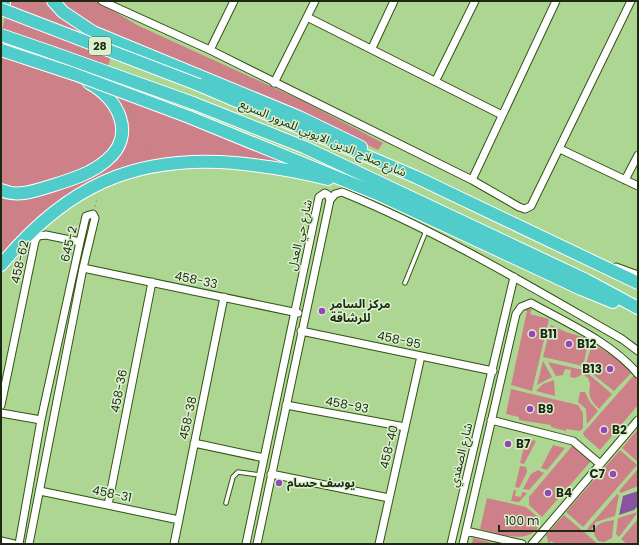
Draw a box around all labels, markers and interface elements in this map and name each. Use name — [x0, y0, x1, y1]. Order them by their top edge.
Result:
road number: 28 — [89, 37, 111, 55]
street label: شارع صلاح الدين الايوبي للمرور السريع — [236, 95, 409, 182]
street label: شارع حي العدل — [283, 198, 318, 273]
street label: 645-2 — [56, 224, 81, 263]
street label: 458-62 — [6, 239, 33, 285]
street label: 458-33 — [173, 267, 219, 292]
place label: مركز السامر للرشاقة — [329, 295, 391, 326]
marker: مركز السامر للرشاقة — [317, 306, 327, 316]
place label: B11 — [540, 325, 557, 342]
street label: 458-95 — [376, 327, 423, 352]
marker: B11 — [527, 329, 537, 339]
place label: B12 — [577, 335, 596, 352]
marker: B12 — [564, 339, 574, 349]
place label: B13 — [582, 360, 602, 377]
marker: B13 — [605, 364, 615, 374]
street label: 458-36 — [106, 368, 131, 414]
street label: 458-93 — [324, 392, 370, 417]
street label: 458-38 — [175, 395, 200, 441]
place label: B9 — [538, 400, 553, 417]
marker: B9 — [525, 404, 535, 414]
street label: شارع الصفدي — [445, 421, 478, 489]
place label: B2 — [612, 421, 627, 438]
street label: 458-40 — [375, 423, 402, 470]
marker: B2 — [599, 425, 609, 435]
place label: B7 — [516, 435, 531, 452]
marker: B7 — [503, 439, 513, 449]
place label: C7 — [589, 465, 606, 482]
marker: C7 — [608, 469, 618, 479]
place label: يوسف حسام — [287, 474, 355, 492]
marker: يوسف حسام — [274, 478, 284, 488]
street label: 458-31 — [91, 481, 134, 506]
place label: B4 — [556, 484, 572, 501]
marker: B4 — [543, 488, 553, 498]
scale bar — [499, 507, 594, 533]
text: 100 m — [505, 512, 539, 529]

